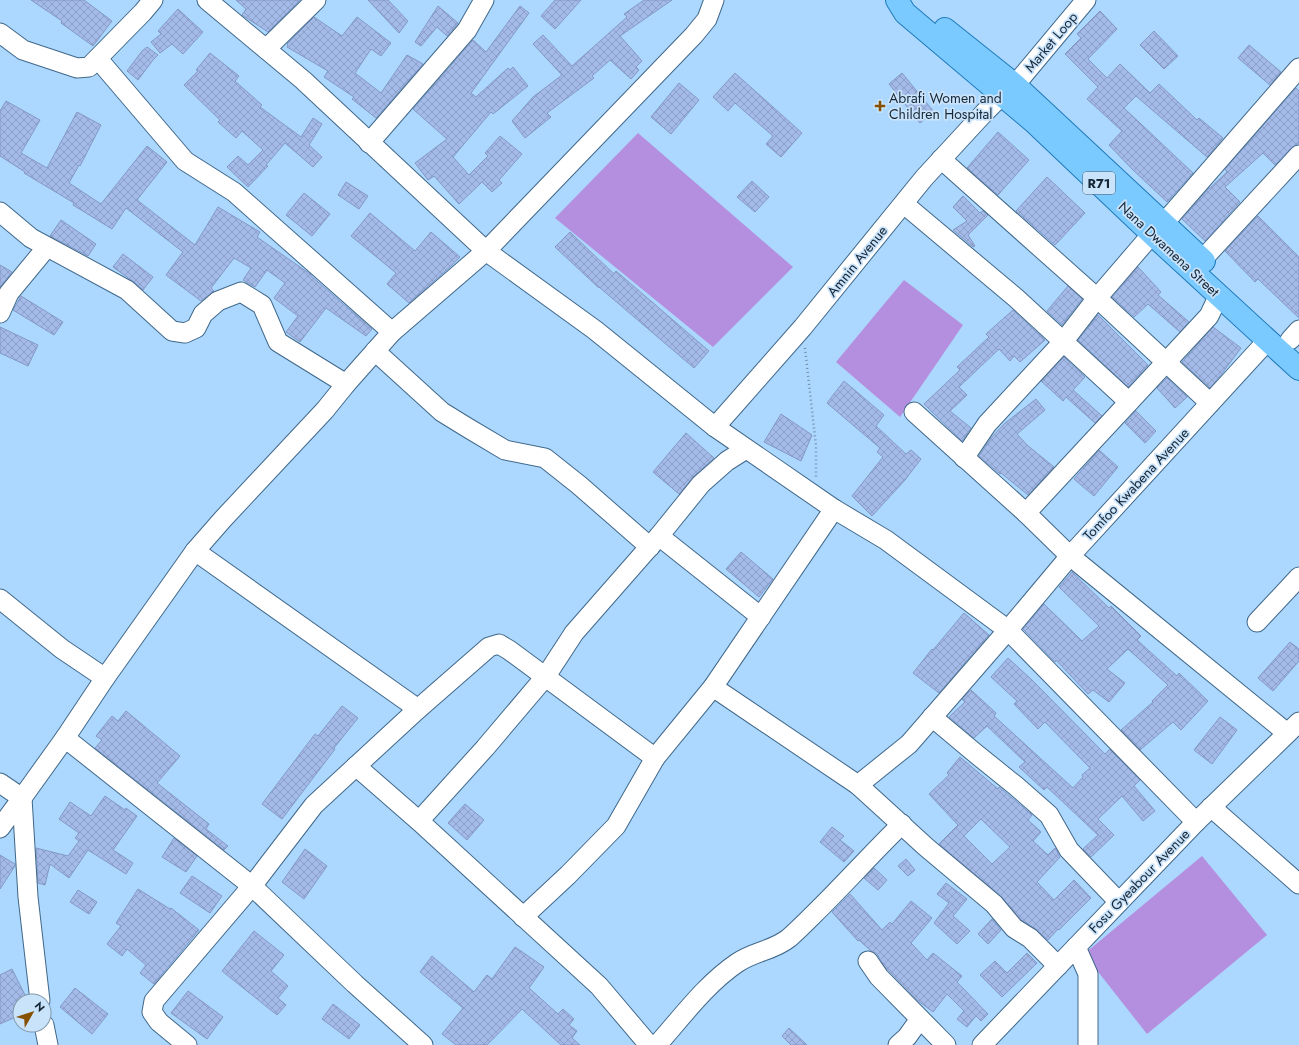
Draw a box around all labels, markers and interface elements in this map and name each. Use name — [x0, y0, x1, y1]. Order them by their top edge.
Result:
street label: Market Loop — [1020, 8, 1082, 76]
place label: Abrafi Women and Children Hospital — [889, 88, 1002, 124]
marker: Abrafi Women and Children Hospital — [874, 100, 886, 112]
road number: R71 — [1083, 172, 1115, 194]
street label: Nana Dwamena Street — [1114, 197, 1224, 302]
street label: Amnin Avenue — [822, 221, 892, 301]
street label: Tomfoo Kwabena Avenue — [1078, 423, 1194, 545]
street label: Fosu Gyeabour Avenue — [1084, 824, 1194, 938]
north arrow — [12, 993, 52, 1033]
text: N — [31, 998, 49, 1015]

